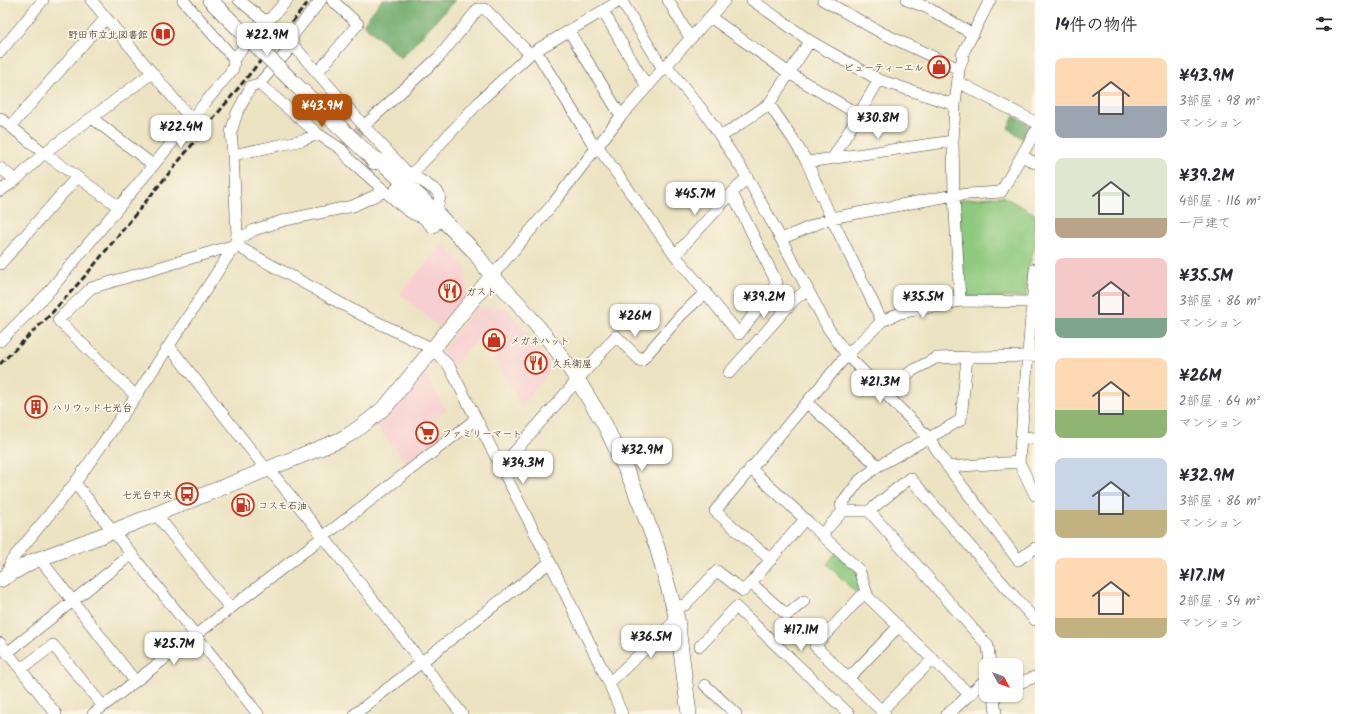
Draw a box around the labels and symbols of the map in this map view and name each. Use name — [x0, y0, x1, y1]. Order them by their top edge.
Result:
library icon: 野田市立北図書館 — [150, 21, 176, 47]
pin: ¥22.9M — [234, 23, 300, 57]
place label: 野田市立北図書館 — [68, 27, 148, 43]
shop icon: ビューティーエル — [926, 54, 952, 80]
place label: ビューティーエル — [844, 60, 924, 76]
pin: ¥43.9M — [289, 94, 355, 128]
pin: ¥30.8M — [845, 106, 911, 140]
pin: ¥22.4M — [148, 115, 214, 149]
pin: ¥45.7M — [662, 182, 728, 216]
restaurant icon: ガスト — [437, 278, 463, 304]
place label: ガスト — [466, 284, 497, 300]
pin: ¥39.2M — [731, 285, 797, 319]
pin: ¥35.5M — [890, 285, 956, 319]
pin: ¥26M — [611, 304, 659, 338]
shop icon: メガネハット — [481, 327, 507, 353]
place label: メガネハット — [510, 333, 570, 349]
restaurant icon: 久兵衛屋 — [523, 350, 549, 376]
place label: 久兵衛屋 — [552, 356, 592, 372]
pin: ¥21.3M — [847, 370, 913, 404]
building icon: ハリウッド七光台 — [23, 394, 49, 420]
place label: ハリウッド七光台 — [52, 400, 132, 416]
supermarket icon: ファミリーマート — [414, 420, 440, 446]
place label: ファミリーマート — [442, 426, 522, 442]
pin: ¥32.9M — [609, 438, 675, 472]
pin: ¥34.3M — [490, 451, 556, 485]
bus stop icon: 七光台中央 — [174, 481, 200, 507]
place label: 七光台中央 — [122, 487, 172, 503]
fuel station icon: コスモ石油 — [230, 492, 256, 518]
place label: コスモ石油 — [258, 498, 308, 514]
pin: ¥17.1M — [768, 618, 834, 652]
pin: ¥36.5M — [618, 625, 684, 659]
pin: ¥25.7M — [141, 632, 207, 666]
north arrow — [979, 658, 1023, 702]

